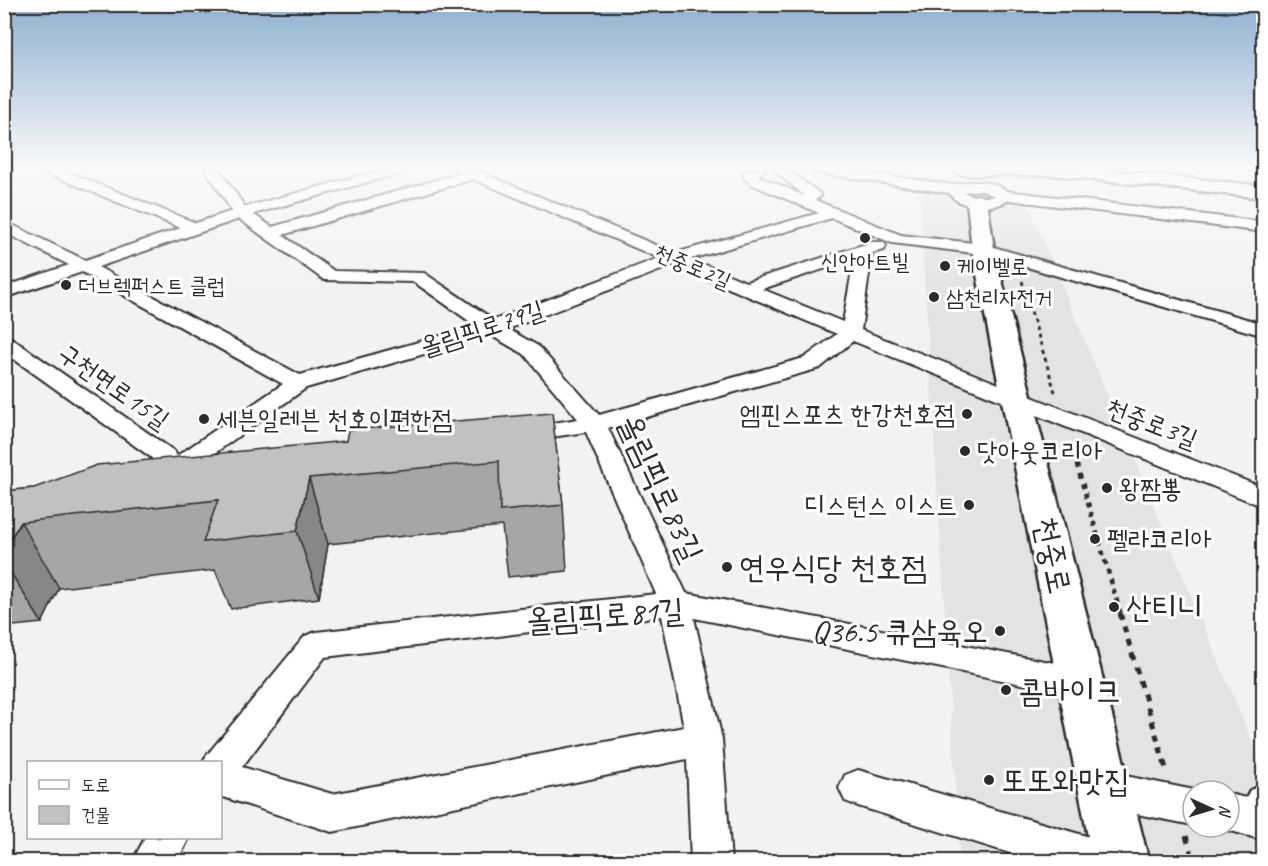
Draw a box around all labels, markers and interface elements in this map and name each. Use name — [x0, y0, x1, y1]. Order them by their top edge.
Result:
marker: 신안아트빌 — [858, 231, 872, 245]
street label: 천중로2길 — [650, 238, 735, 296]
place label: 신안아트빌 — [821, 248, 910, 276]
place label: 케이벨로 — [957, 253, 1028, 281]
marker: 케이벨로 — [938, 259, 952, 273]
place label: 더브렉퍼스트 클럽 — [78, 272, 225, 300]
marker: 더브렉퍼스트 클럽 — [59, 278, 73, 292]
place label: 삼천리자전거 — [946, 284, 1052, 312]
marker: 삼천리자전거 — [927, 290, 941, 304]
street label: 올림픽로79길 — [416, 293, 548, 364]
street label: 구천면로15길 — [52, 336, 176, 437]
street label: 천중로3길 — [1101, 391, 1202, 456]
place label: 엠핀스포츠 한강천호점 — [739, 398, 955, 431]
place label: 세븐일레븐 천호이편한점 — [216, 403, 452, 436]
marker: 엠핀스포츠 한강천호점 — [960, 407, 974, 421]
street label: 올림픽로83길 — [609, 408, 712, 568]
marker: 세븐일레븐 천호이편한점 — [197, 412, 211, 426]
place label: 닷아웃코리아 — [977, 435, 1103, 468]
marker: 닷아웃코리아 — [958, 444, 972, 458]
place label: 왕짬뽕 — [1119, 472, 1182, 505]
marker: 왕짬뽕 — [1100, 481, 1114, 495]
place label: 디스턴스 이스트 — [804, 489, 957, 522]
marker: 디스턴스 이스트 — [962, 498, 976, 512]
street label: 천중로 — [1024, 513, 1081, 597]
place label: 펠라코리아 — [1107, 523, 1212, 556]
marker: 펠라코리아 — [1088, 532, 1102, 546]
place label: 연우식당 천호점 — [739, 547, 927, 588]
marker: 연우식당 천호점 — [720, 560, 734, 574]
place label: 산티니 — [1126, 587, 1203, 628]
street label: 올림픽로81길 — [525, 590, 685, 641]
marker: 산티니 — [1107, 600, 1121, 614]
place label: Q36.5 큐삼육오 — [812, 611, 988, 652]
marker: Q36.5 큐삼육오 — [993, 624, 1007, 638]
place label: 콤바이크 — [1018, 670, 1121, 711]
marker: 콤바이크 — [999, 683, 1013, 697]
place label: 또또와맛집 — [1001, 760, 1130, 801]
legend — [27, 761, 222, 839]
marker: 또또와맛집 — [982, 773, 996, 787]
text: 도로 — [81, 774, 110, 796]
north arrow — [1181, 779, 1241, 839]
text: 건물 — [81, 804, 110, 826]
text: N — [1214, 804, 1235, 819]

